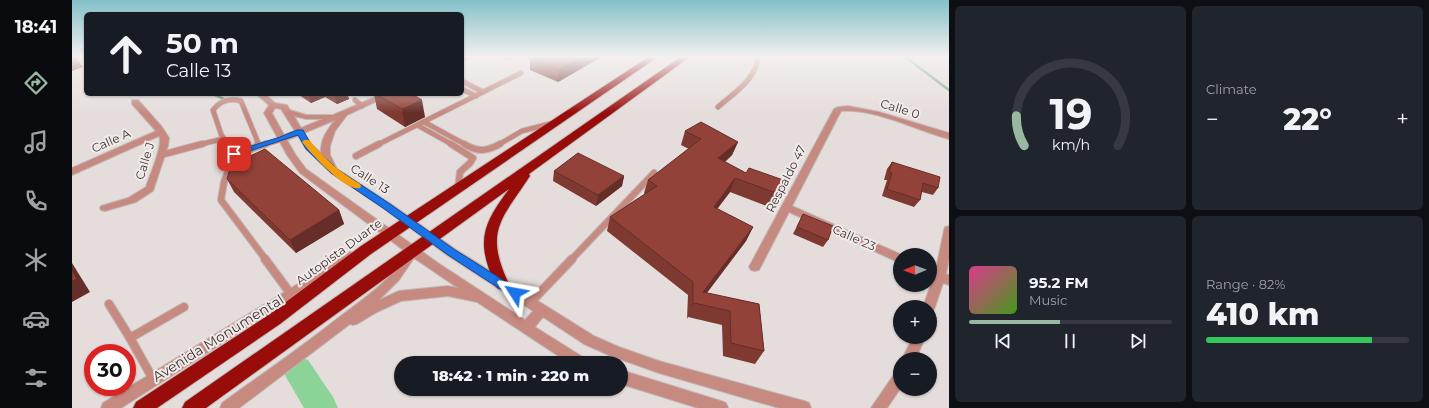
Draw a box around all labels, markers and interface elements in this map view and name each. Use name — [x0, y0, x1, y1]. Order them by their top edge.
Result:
text: 18:41 — [15, 16, 57, 38]
text: 50 m — [166, 26, 239, 60]
icon: ahead — [100, 28, 152, 80]
text: Calle 13 — [166, 60, 231, 82]
icon: directions — [22, 69, 50, 97]
text: Climate — [1206, 81, 1257, 97]
text: 19 — [1049, 89, 1092, 139]
street label: Calle 0 — [879, 95, 922, 122]
text: 22° — [1283, 101, 1332, 138]
text: − — [1206, 106, 1219, 133]
text: + — [1396, 106, 1409, 133]
street label: Calle A — [89, 125, 133, 156]
icon: music — [22, 128, 50, 156]
text: km/h — [1051, 136, 1090, 154]
pin — [217, 137, 251, 171]
street label: Calle J — [132, 140, 157, 181]
icon: arrive — [223, 143, 245, 165]
street label: Respaldo 47 — [762, 143, 809, 215]
street label: Calle 13 — [348, 160, 393, 197]
icon: phone — [22, 187, 50, 215]
street label: Autopista Duarte — [293, 215, 385, 288]
street label: Calle 23 — [830, 221, 878, 254]
icon: climate — [22, 246, 50, 274]
north arrow — [893, 248, 937, 292]
map controls — [893, 248, 937, 396]
position arrow — [494, 272, 536, 314]
text: 95.2 FM — [1029, 273, 1089, 292]
text: Range · 82% — [1206, 276, 1285, 292]
street label: Avenida Monumental — [149, 290, 287, 386]
text: Music — [1029, 292, 1067, 308]
text: 410 km — [1206, 296, 1319, 333]
button: + — [893, 300, 937, 344]
icon: car — [22, 305, 50, 333]
icon: previous — [992, 330, 1014, 352]
icon: pause — [1059, 330, 1081, 352]
icon: next — [1127, 330, 1149, 352]
speed limit sign: 30 — [84, 344, 136, 396]
button: − — [893, 352, 937, 396]
icon: filters — [22, 364, 50, 392]
text: 18:42 · 1 min · 220 m — [433, 366, 589, 385]

